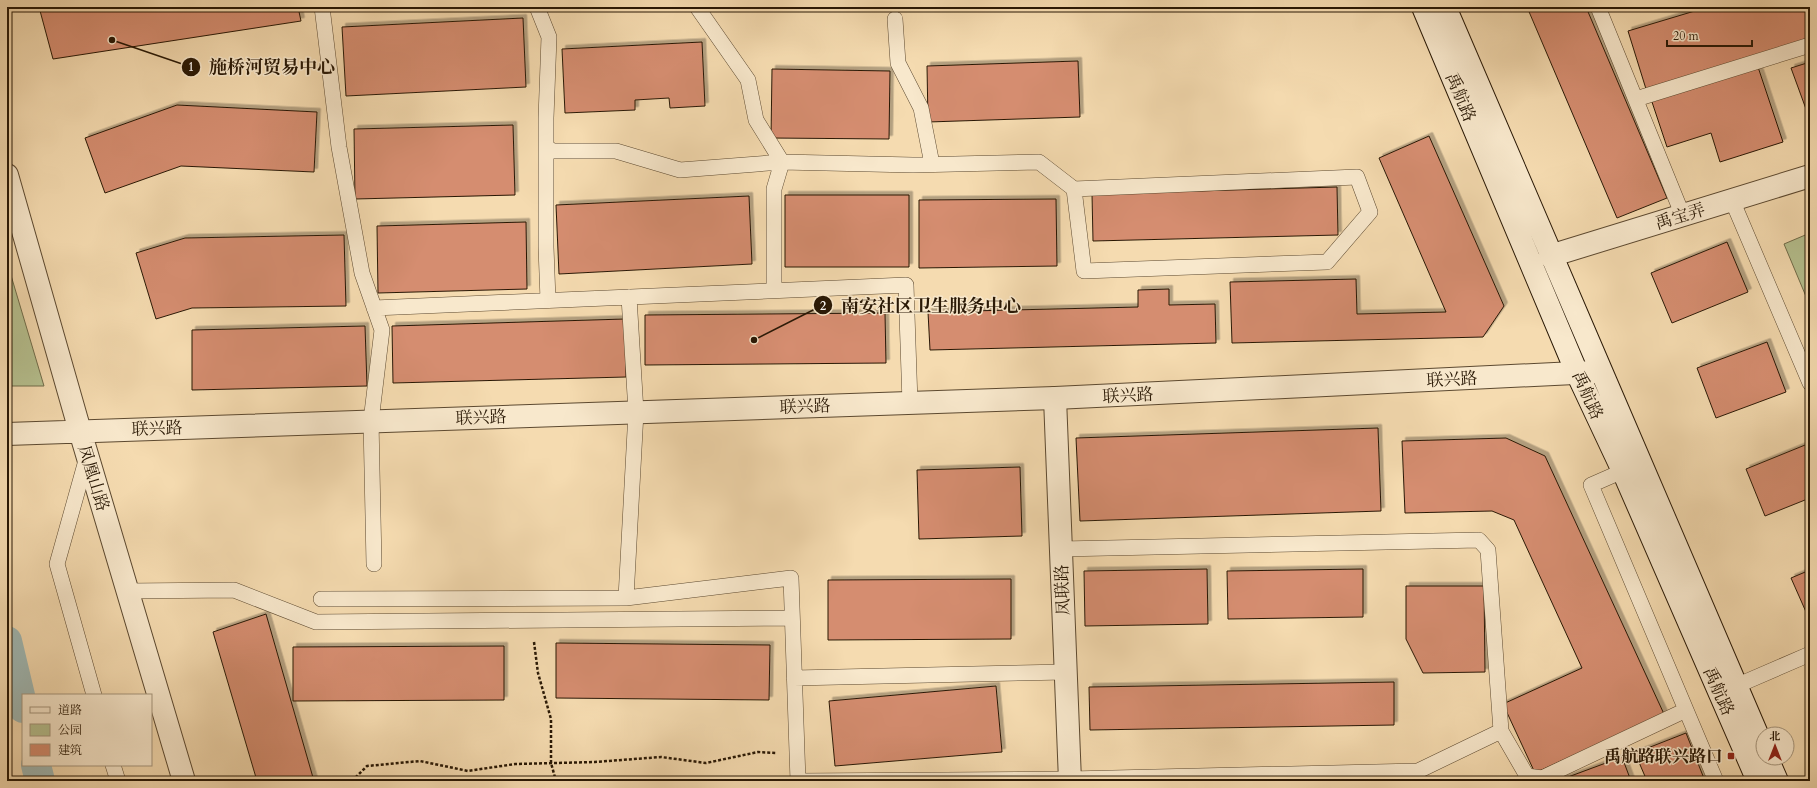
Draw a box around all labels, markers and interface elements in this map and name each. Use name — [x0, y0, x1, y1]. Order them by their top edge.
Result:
scale bar — [1667, 22, 1752, 48]
text: 20 m — [1673, 28, 1700, 44]
callout: 施桥河贸易中心 — [181, 52, 343, 82]
text: 施桥河贸易中心 — [209, 55, 335, 80]
text: 1 — [188, 59, 194, 75]
street label: 禹航路 — [1440, 69, 1481, 125]
street label: 禹宝弄 — [1652, 198, 1708, 235]
callout: 南安社区卫生服务中心 — [813, 290, 1029, 320]
text: 南安社区卫生服务中心 — [841, 294, 1021, 319]
text: 2 — [820, 298, 826, 314]
street label: 联兴路 — [1426, 367, 1478, 392]
street label: 禹航路 — [1567, 367, 1608, 423]
street label: 联兴路 — [1102, 383, 1154, 408]
street label: 联兴路 — [779, 394, 831, 419]
street label: 联兴路 — [455, 405, 507, 430]
street label: 联兴路 — [131, 416, 183, 441]
street label: 凤凰山路 — [73, 442, 114, 514]
street label: 凤联路 — [1050, 564, 1075, 616]
street label: 禹航路 — [1698, 663, 1739, 719]
legend — [22, 694, 152, 766]
text: 道路 — [58, 702, 82, 718]
text: 公园 — [58, 722, 82, 738]
north arrow — [1755, 726, 1795, 766]
text: 北 — [1770, 729, 1781, 744]
text: 建筑 — [58, 742, 82, 758]
place label: 禹航路联兴路口 — [1604, 745, 1723, 768]
marker: 禹航路联兴路口 — [1726, 751, 1736, 761]

